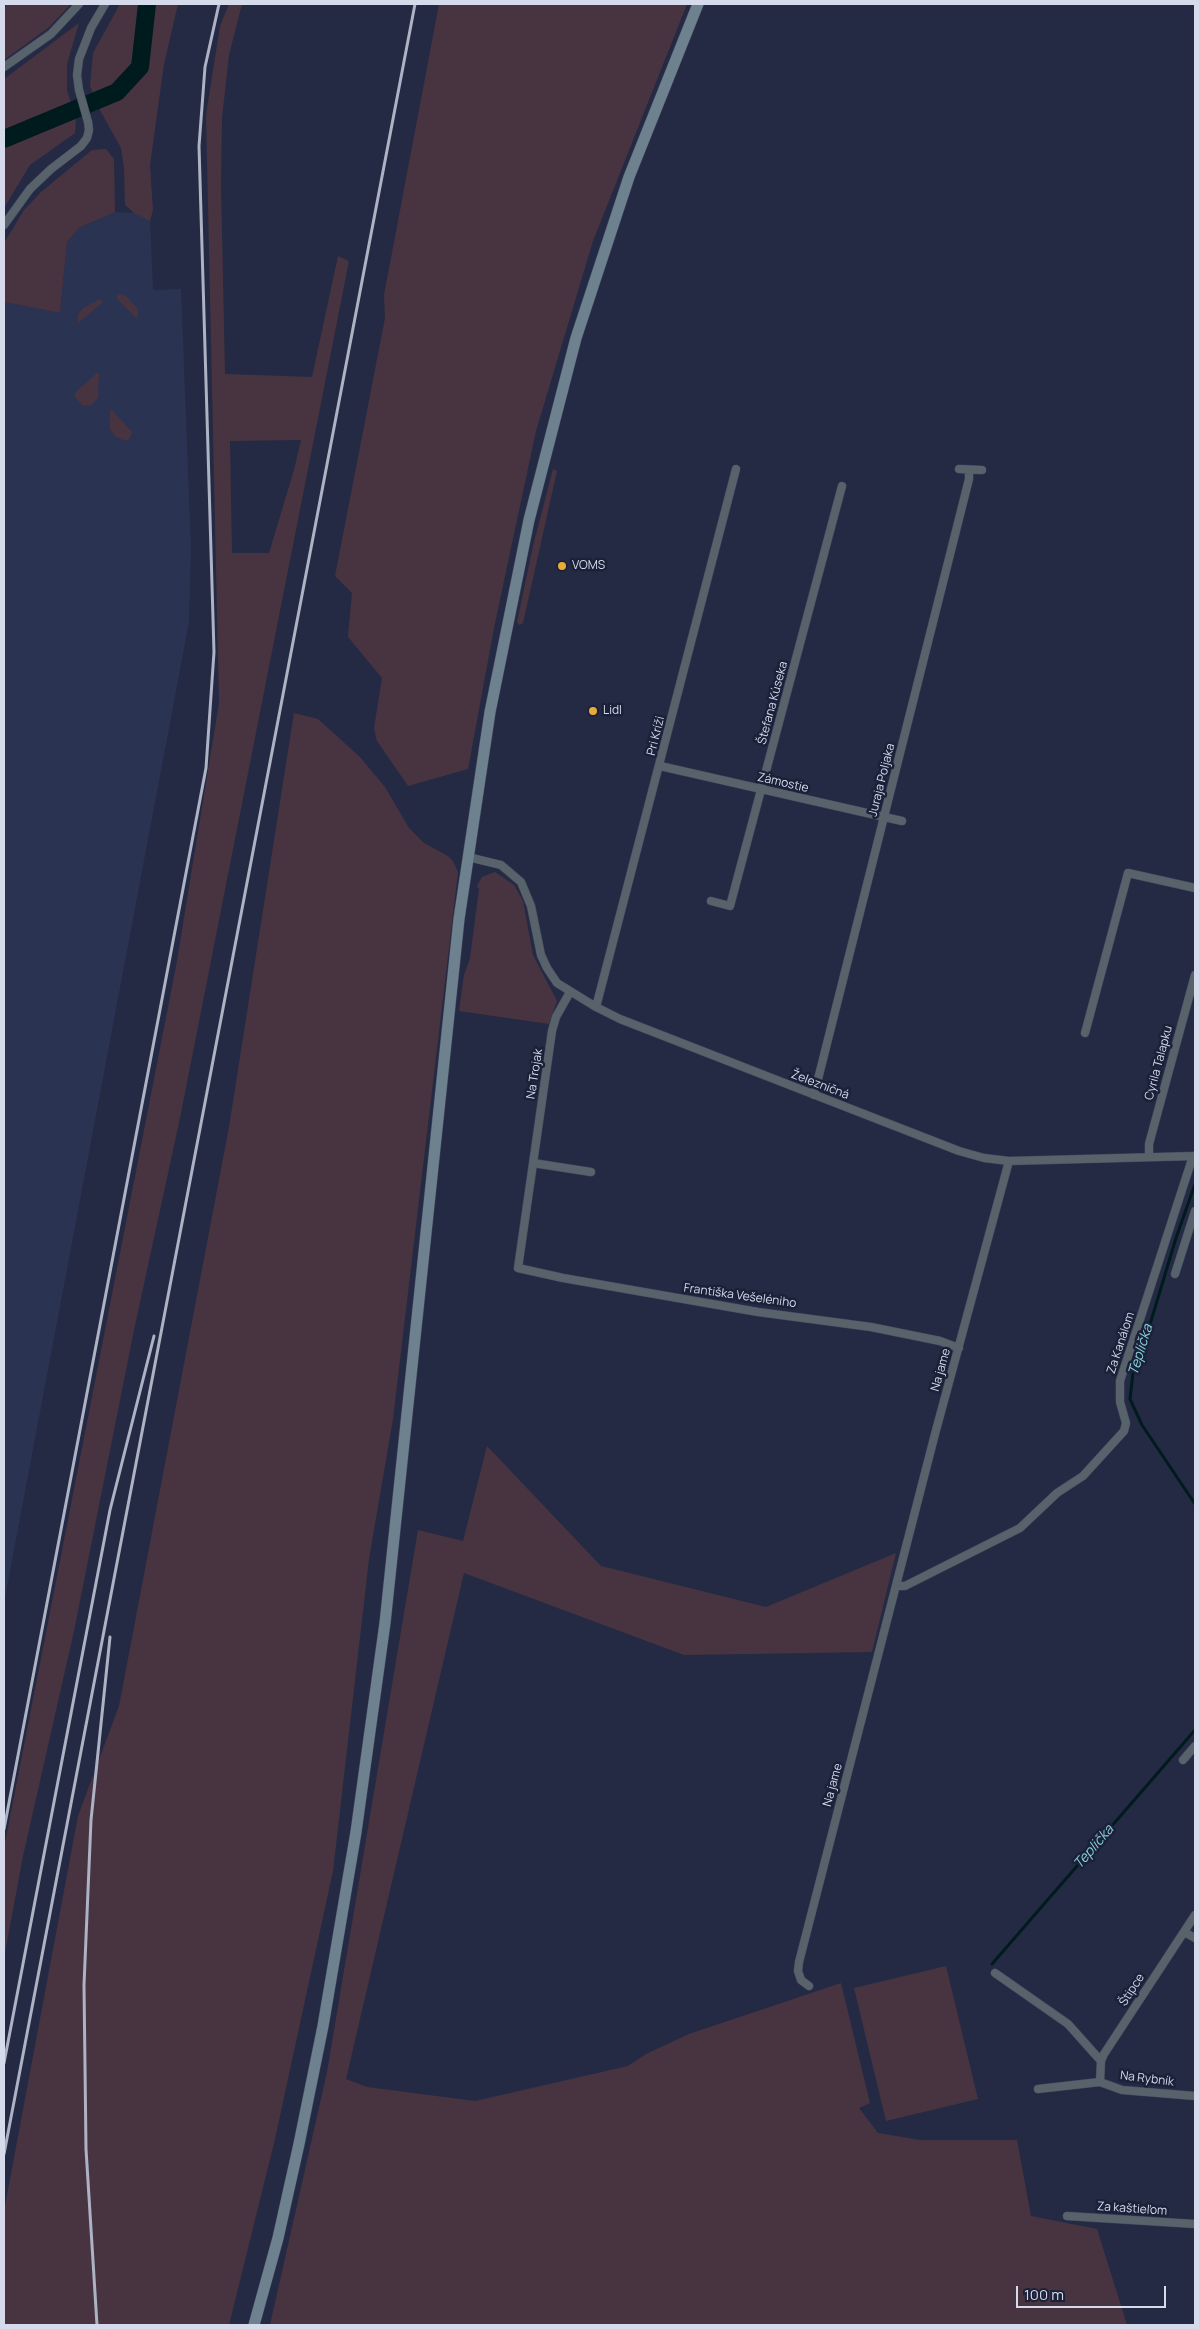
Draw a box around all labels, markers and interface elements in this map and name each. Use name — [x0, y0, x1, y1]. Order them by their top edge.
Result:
place label: VOMS — [572, 559, 605, 573]
marker: VOMS — [556, 560, 568, 572]
street label: Štefana Kúseka — [755, 660, 791, 746]
place label: Lidl — [603, 704, 622, 718]
marker: Lidl — [587, 705, 599, 717]
street label: Pri Kríži — [644, 715, 668, 757]
street label: Juraja Poljaka — [866, 742, 898, 818]
street label: Zámostie — [756, 770, 810, 796]
street label: Cyrila Talapku — [1142, 1024, 1176, 1102]
street label: Na Trojak — [524, 1048, 546, 1100]
street label: Železničná — [789, 1067, 851, 1103]
street label: Františka Vešeléniho — [683, 1281, 797, 1311]
street label: Za Kanálom — [1104, 1310, 1138, 1376]
water label: Teplička — [1125, 1322, 1157, 1378]
street label: Na jame — [928, 1347, 954, 1393]
street label: Na jame — [820, 1762, 846, 1808]
water label: Teplička — [1070, 1822, 1118, 1872]
street label: Štipce — [1116, 1971, 1148, 2009]
street label: Na Rybník — [1119, 2069, 1175, 2089]
street label: Za kaštieľom — [1096, 2199, 1168, 2219]
scale bar — [1019, 2276, 1169, 2308]
text: 100 m — [1024, 2284, 1064, 2305]

